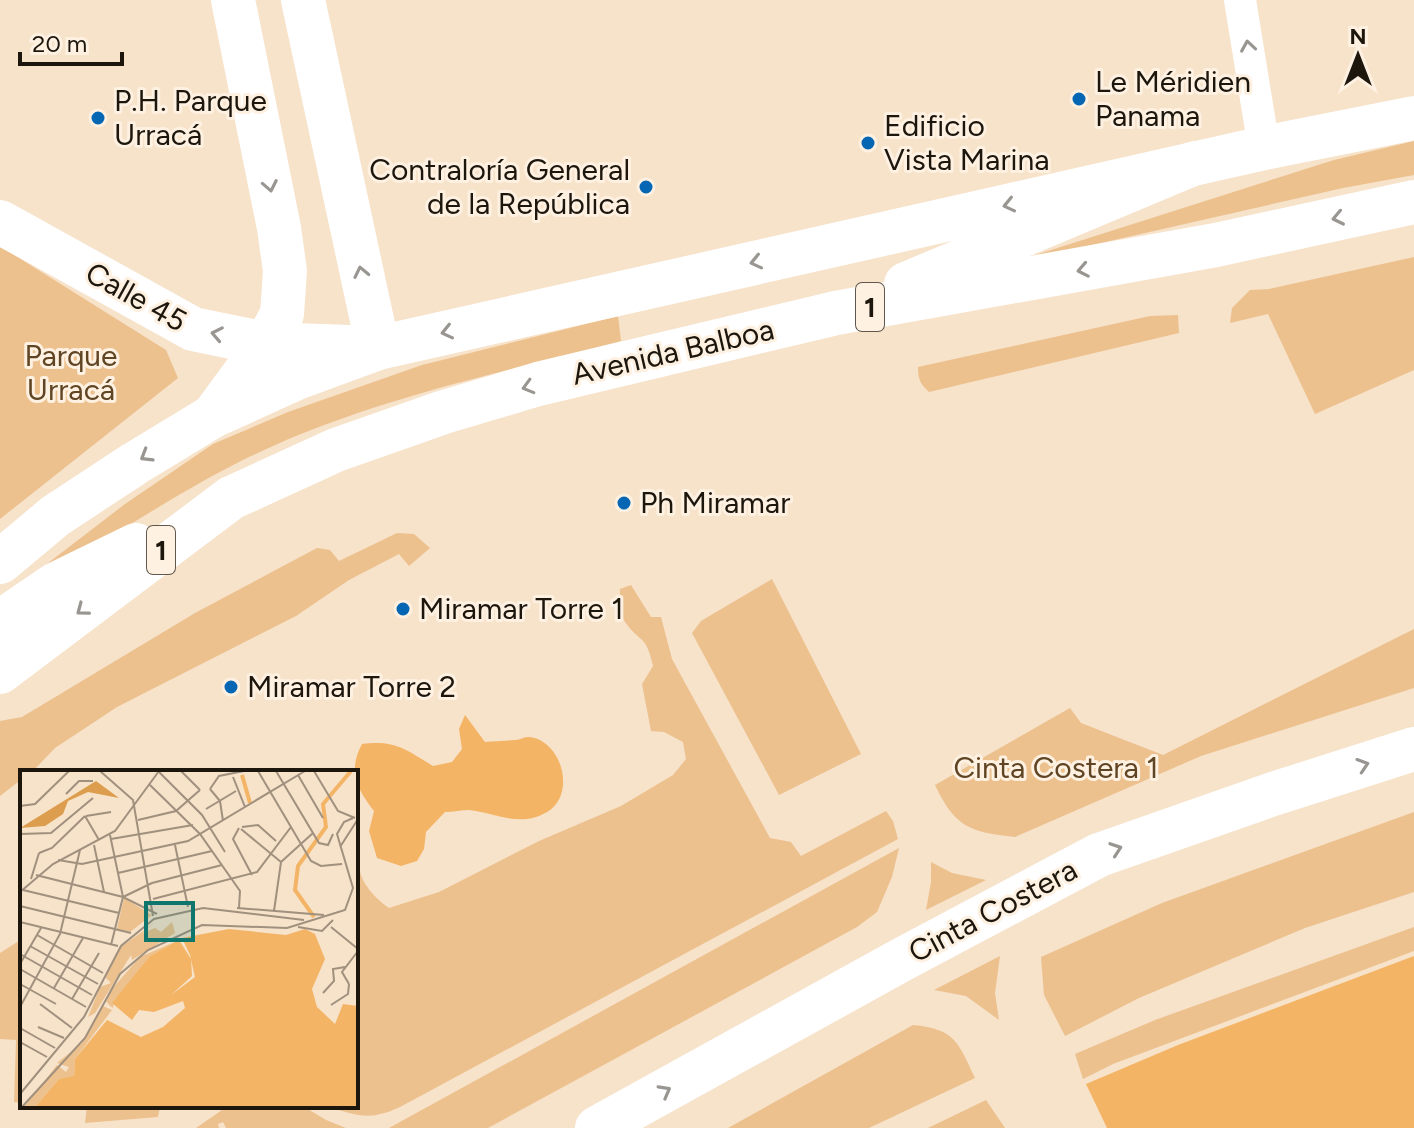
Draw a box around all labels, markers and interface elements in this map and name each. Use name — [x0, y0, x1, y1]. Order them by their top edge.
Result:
scale bar — [20, 16, 122, 66]
north arrow — [1318, 16, 1398, 96]
text: N — [1349, 23, 1367, 50]
text: 20 m — [32, 29, 87, 58]
one-way arrow — [1240, 39, 1257, 53]
place label: Le Méridien Panama — [1095, 63, 1251, 134]
place label: P.H. Parque Urracá — [114, 82, 267, 153]
marker: Le Méridien Panama — [1070, 90, 1088, 108]
place label: Edificio Vista Marina — [884, 107, 1050, 178]
marker: P.H. Parque Urracá — [89, 109, 107, 127]
marker: Edificio Vista Marina — [859, 134, 877, 152]
place label: Contraloría General de la República — [369, 151, 630, 222]
marker: Contraloría General de la República — [637, 178, 655, 196]
one-way arrow — [261, 179, 278, 193]
one-way arrow — [1003, 196, 1017, 213]
one-way arrow — [1331, 209, 1345, 226]
one-way arrow — [749, 253, 763, 270]
street label: Calle 45 — [79, 254, 193, 339]
one-way arrow — [1077, 261, 1090, 278]
one-way arrow — [353, 266, 370, 279]
road number: 1 — [856, 283, 884, 331]
street label: Avenida Balboa — [568, 310, 777, 393]
one-way arrow — [441, 323, 455, 340]
one-way arrow — [211, 326, 224, 343]
park label: Parque Urracá — [25, 337, 117, 408]
one-way arrow — [521, 378, 535, 394]
one-way arrow — [140, 446, 155, 462]
place label: Ph Miramar — [640, 484, 790, 521]
marker: Ph Miramar — [615, 494, 633, 512]
road number: 1 — [147, 526, 175, 574]
place label: Miramar Torre 1 — [419, 590, 624, 627]
marker: Miramar Torre 1 — [394, 600, 412, 618]
one-way arrow — [76, 601, 91, 615]
place label: Miramar Torre 2 — [247, 668, 456, 705]
marker: Miramar Torre 2 — [222, 678, 240, 696]
park label: Cinta Costera 1 — [953, 749, 1159, 786]
one-way arrow — [1355, 758, 1369, 774]
inset map — [20, 770, 358, 1108]
one-way arrow — [1109, 842, 1123, 858]
street label: Cinta Costera — [902, 851, 1083, 970]
one-way arrow — [657, 1085, 672, 1100]

